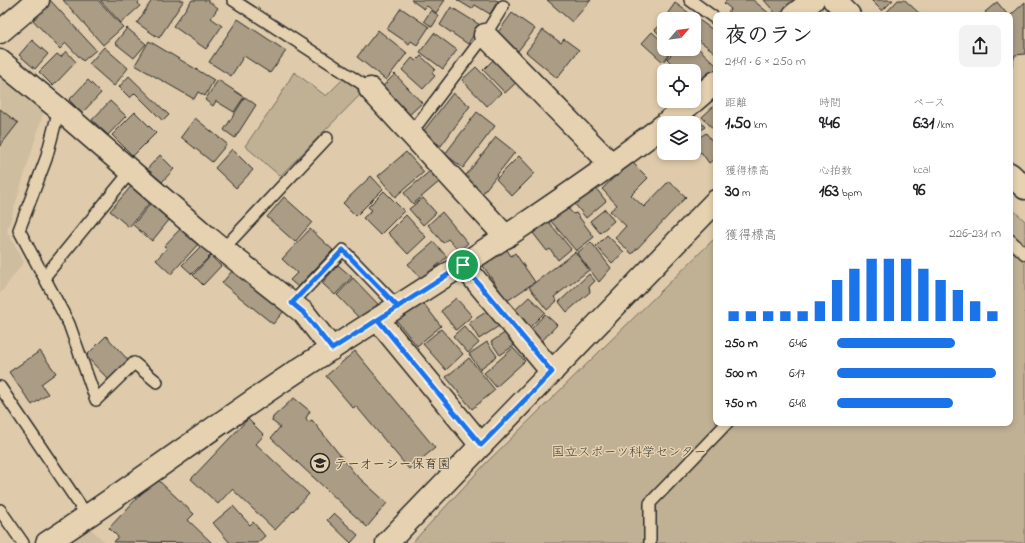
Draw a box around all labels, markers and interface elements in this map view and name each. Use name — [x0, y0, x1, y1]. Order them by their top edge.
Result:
north arrow — [657, 12, 701, 56]
map controls — [657, 12, 701, 160]
text: 夜のラン — [725, 21, 813, 53]
button: share — [959, 25, 1001, 67]
text: 21:49 · 6 × 250 m — [725, 52, 806, 71]
button: locate — [657, 64, 701, 108]
text: 距離 — [725, 95, 747, 111]
text: 時間 — [819, 95, 841, 111]
text: ペース — [913, 95, 945, 111]
text: 1.50 — [725, 111, 751, 136]
text: 9:46 — [819, 111, 840, 136]
text: 6:31 — [913, 111, 934, 136]
button: layers — [657, 116, 701, 160]
text: km — [751, 117, 767, 133]
text: /km — [934, 117, 954, 133]
text: kcal — [913, 162, 931, 178]
text: 獲得標高 — [725, 163, 769, 179]
text: 心拍数 — [819, 163, 852, 179]
text: 96 — [913, 178, 926, 203]
text: 30 — [725, 179, 739, 204]
text: 163 — [819, 179, 839, 204]
text: m — [739, 185, 751, 201]
text: bpm — [839, 185, 862, 201]
text: 226–231 m — [949, 224, 1001, 243]
text: 獲得標高 — [725, 226, 777, 245]
pin — [446, 248, 480, 282]
icon: arrive — [452, 254, 474, 276]
text: 250 m — [725, 334, 758, 353]
text: 6:46 — [789, 334, 807, 353]
text: 500 m — [725, 364, 757, 383]
text: 6:17 — [789, 364, 805, 383]
text: 750 m — [725, 394, 757, 413]
text: 6:48 — [789, 394, 806, 413]
park label: 国立スポーツ科学センター — [551, 443, 707, 462]
school or university icon: テーオーシー保育園 — [309, 452, 331, 474]
place label: テーオーシー保育園 — [334, 455, 450, 474]

